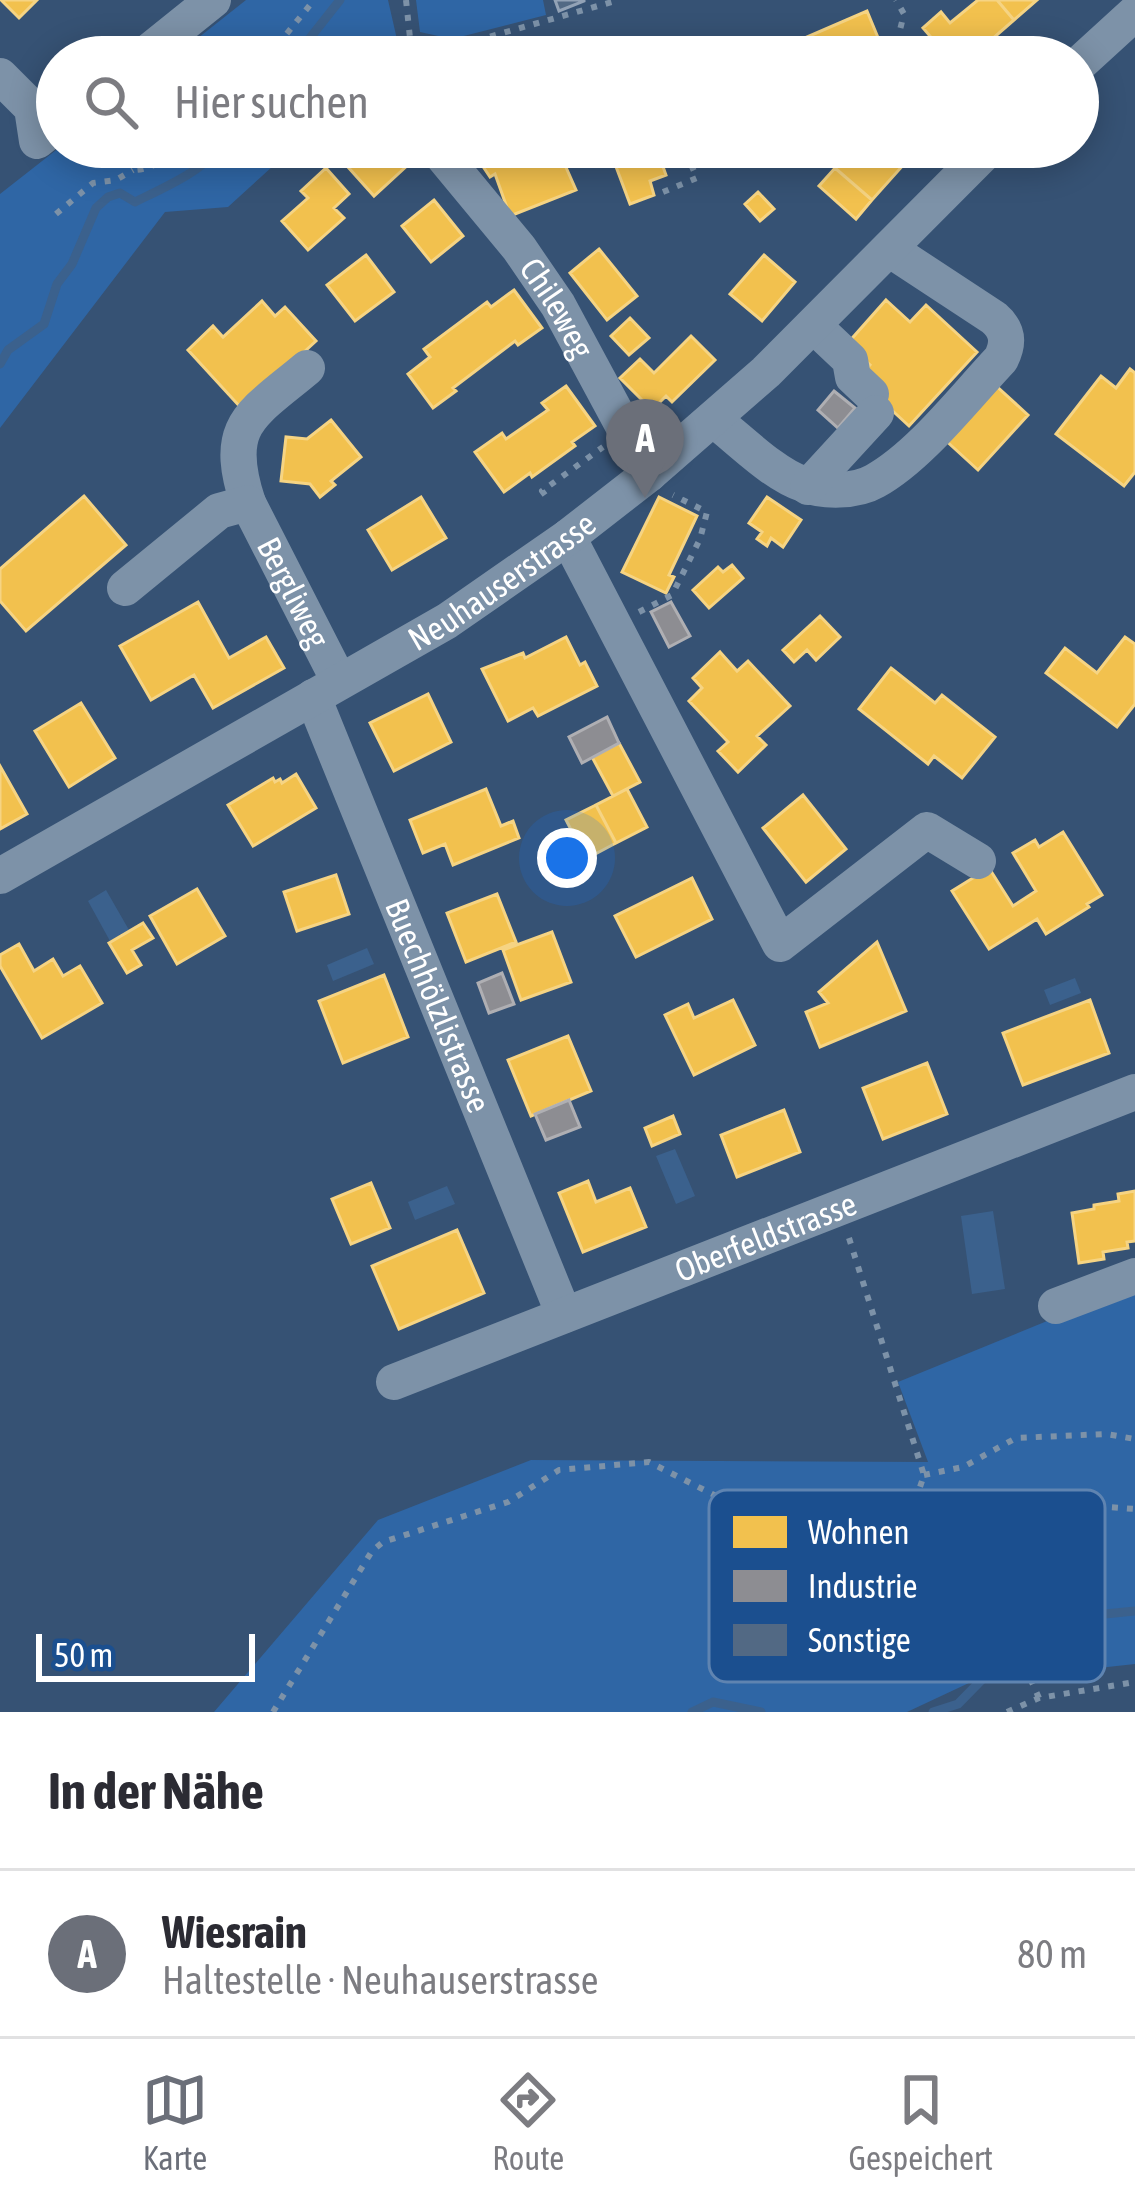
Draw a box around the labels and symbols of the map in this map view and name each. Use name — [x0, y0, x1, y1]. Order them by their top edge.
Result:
street label: Chileweg — [512, 251, 602, 365]
pin: A — [606, 399, 684, 498]
street label: Neuhauserstrasse — [401, 504, 603, 658]
street label: Bergliweg — [250, 531, 338, 655]
your location — [537, 828, 597, 888]
street label: Buechhölzlistrasse — [378, 893, 499, 1118]
street label: Oberfeldstrasse — [670, 1184, 862, 1289]
legend — [709, 1490, 1105, 1682]
text: Wohnen — [808, 1513, 909, 1551]
text: Industrie — [808, 1567, 917, 1605]
text: Sonstige — [808, 1621, 911, 1659]
scale bar — [36, 1628, 255, 1681]

